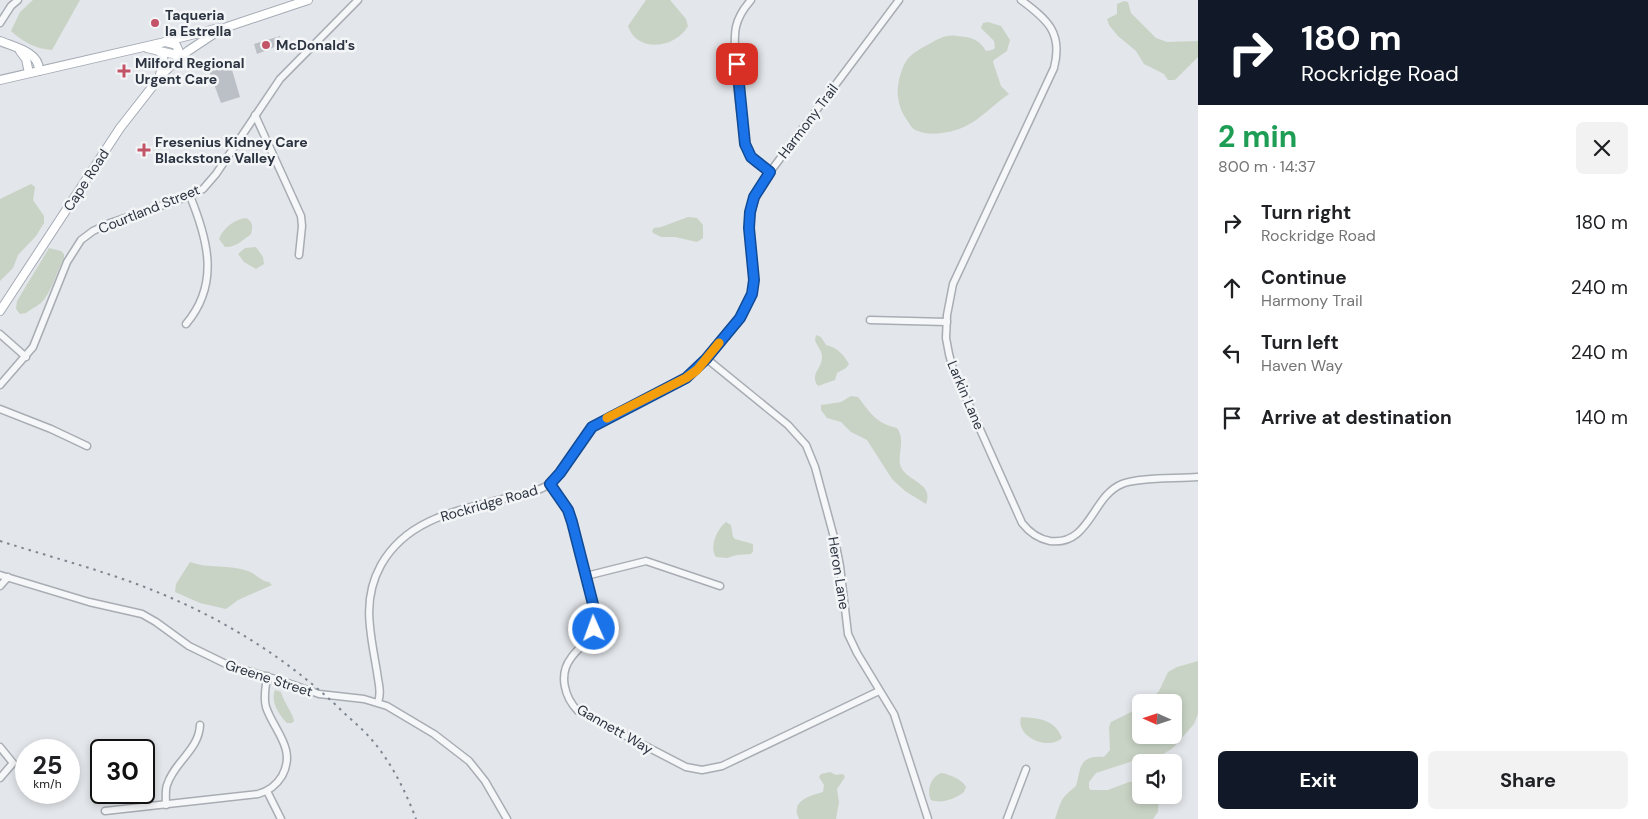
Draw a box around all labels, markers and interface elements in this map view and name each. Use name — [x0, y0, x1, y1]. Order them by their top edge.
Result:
place label: Taqueria la Estrella — [165, 6, 231, 40]
text: 180 m — [1301, 15, 1402, 61]
marker: Taqueria la Estrella — [149, 17, 161, 29]
icon: right — [1218, 20, 1283, 85]
place label: McDonald's — [276, 36, 355, 54]
marker: McDonald's — [260, 39, 272, 51]
pin — [716, 43, 758, 85]
icon: arrive — [723, 50, 751, 78]
place label: Milford Regional Urgent Care — [135, 54, 244, 88]
text: Rockridge Road — [1301, 59, 1459, 88]
marker: Milford Regional Urgent Care — [117, 64, 131, 78]
street label: Harmony Trail — [774, 80, 842, 162]
text: 2 min — [1218, 117, 1297, 156]
button: close — [1576, 122, 1628, 174]
place label: Fresenius Kidney Care Blackstone Valley — [155, 133, 308, 167]
marker: Fresenius Kidney Care Blackstone Valley — [137, 143, 151, 157]
street label: Cape Road — [59, 145, 113, 215]
text: 800 m · 14:37 — [1218, 156, 1315, 177]
street label: Courtland Street — [96, 180, 202, 238]
text: Turn right — [1261, 200, 1351, 225]
icon: right — [1218, 209, 1246, 237]
text: 180 m — [1576, 210, 1628, 235]
text: Rockridge Road — [1261, 225, 1376, 246]
text: Continue — [1261, 265, 1347, 290]
icon: ahead — [1218, 274, 1246, 302]
text: 240 m — [1571, 275, 1628, 300]
text: Harmony Trail — [1261, 290, 1362, 311]
text: Turn left — [1261, 330, 1339, 355]
icon: left — [1218, 339, 1246, 367]
text: 240 m — [1571, 340, 1628, 365]
text: Haven Way — [1261, 355, 1343, 376]
street label: Larkin Lane — [943, 358, 989, 432]
icon: arrive — [1218, 404, 1246, 432]
text: Arrive at destination — [1261, 405, 1452, 430]
text: 140 m — [1576, 405, 1628, 430]
street label: Rockridge Road — [438, 481, 540, 525]
street label: Heron Lane — [824, 535, 854, 611]
position arrow — [567, 602, 619, 654]
street label: Greene Street — [223, 655, 315, 701]
north arrow — [1132, 694, 1182, 744]
map controls — [1132, 694, 1182, 804]
street label: Gannett Way — [574, 700, 656, 758]
speed limit sign: 30 — [90, 739, 155, 804]
text: 25 — [33, 749, 62, 782]
button: Exit — [1218, 751, 1418, 809]
button: Share — [1428, 751, 1628, 809]
button: sound — [1132, 754, 1182, 804]
text: km/h — [33, 776, 62, 792]

